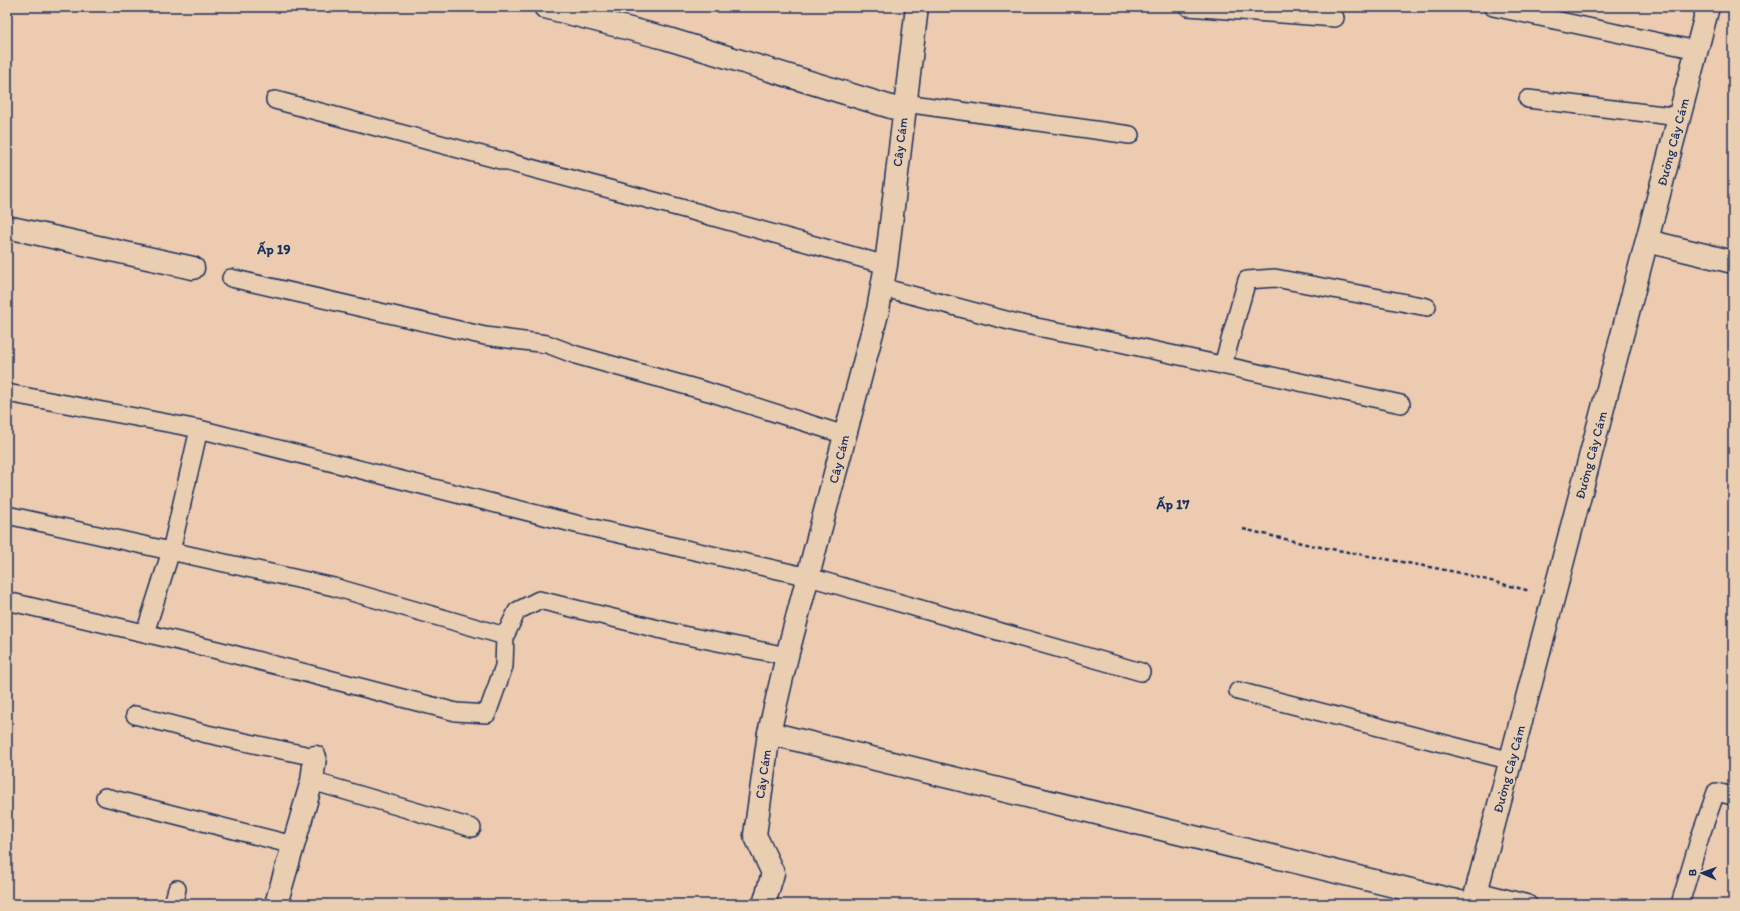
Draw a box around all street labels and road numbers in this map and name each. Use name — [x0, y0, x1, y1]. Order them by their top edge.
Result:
street label: Đường Cây Cám — [1654, 96, 1692, 188]
street label: Cây Cám — [890, 116, 911, 168]
street label: Đường Cây Cám — [1572, 409, 1610, 501]
street label: Cây Cám — [826, 433, 852, 485]
street label: Đường Cây Cám — [1490, 723, 1528, 815]
street label: Cây Cám — [752, 748, 774, 800]

